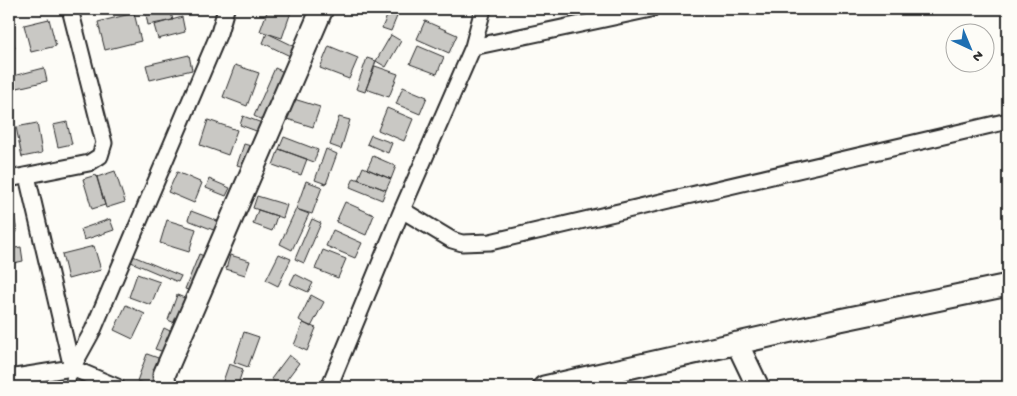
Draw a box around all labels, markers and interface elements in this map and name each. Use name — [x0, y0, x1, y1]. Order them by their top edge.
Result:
north arrow — [944, 22, 994, 72]
text: N — [968, 46, 986, 65]

